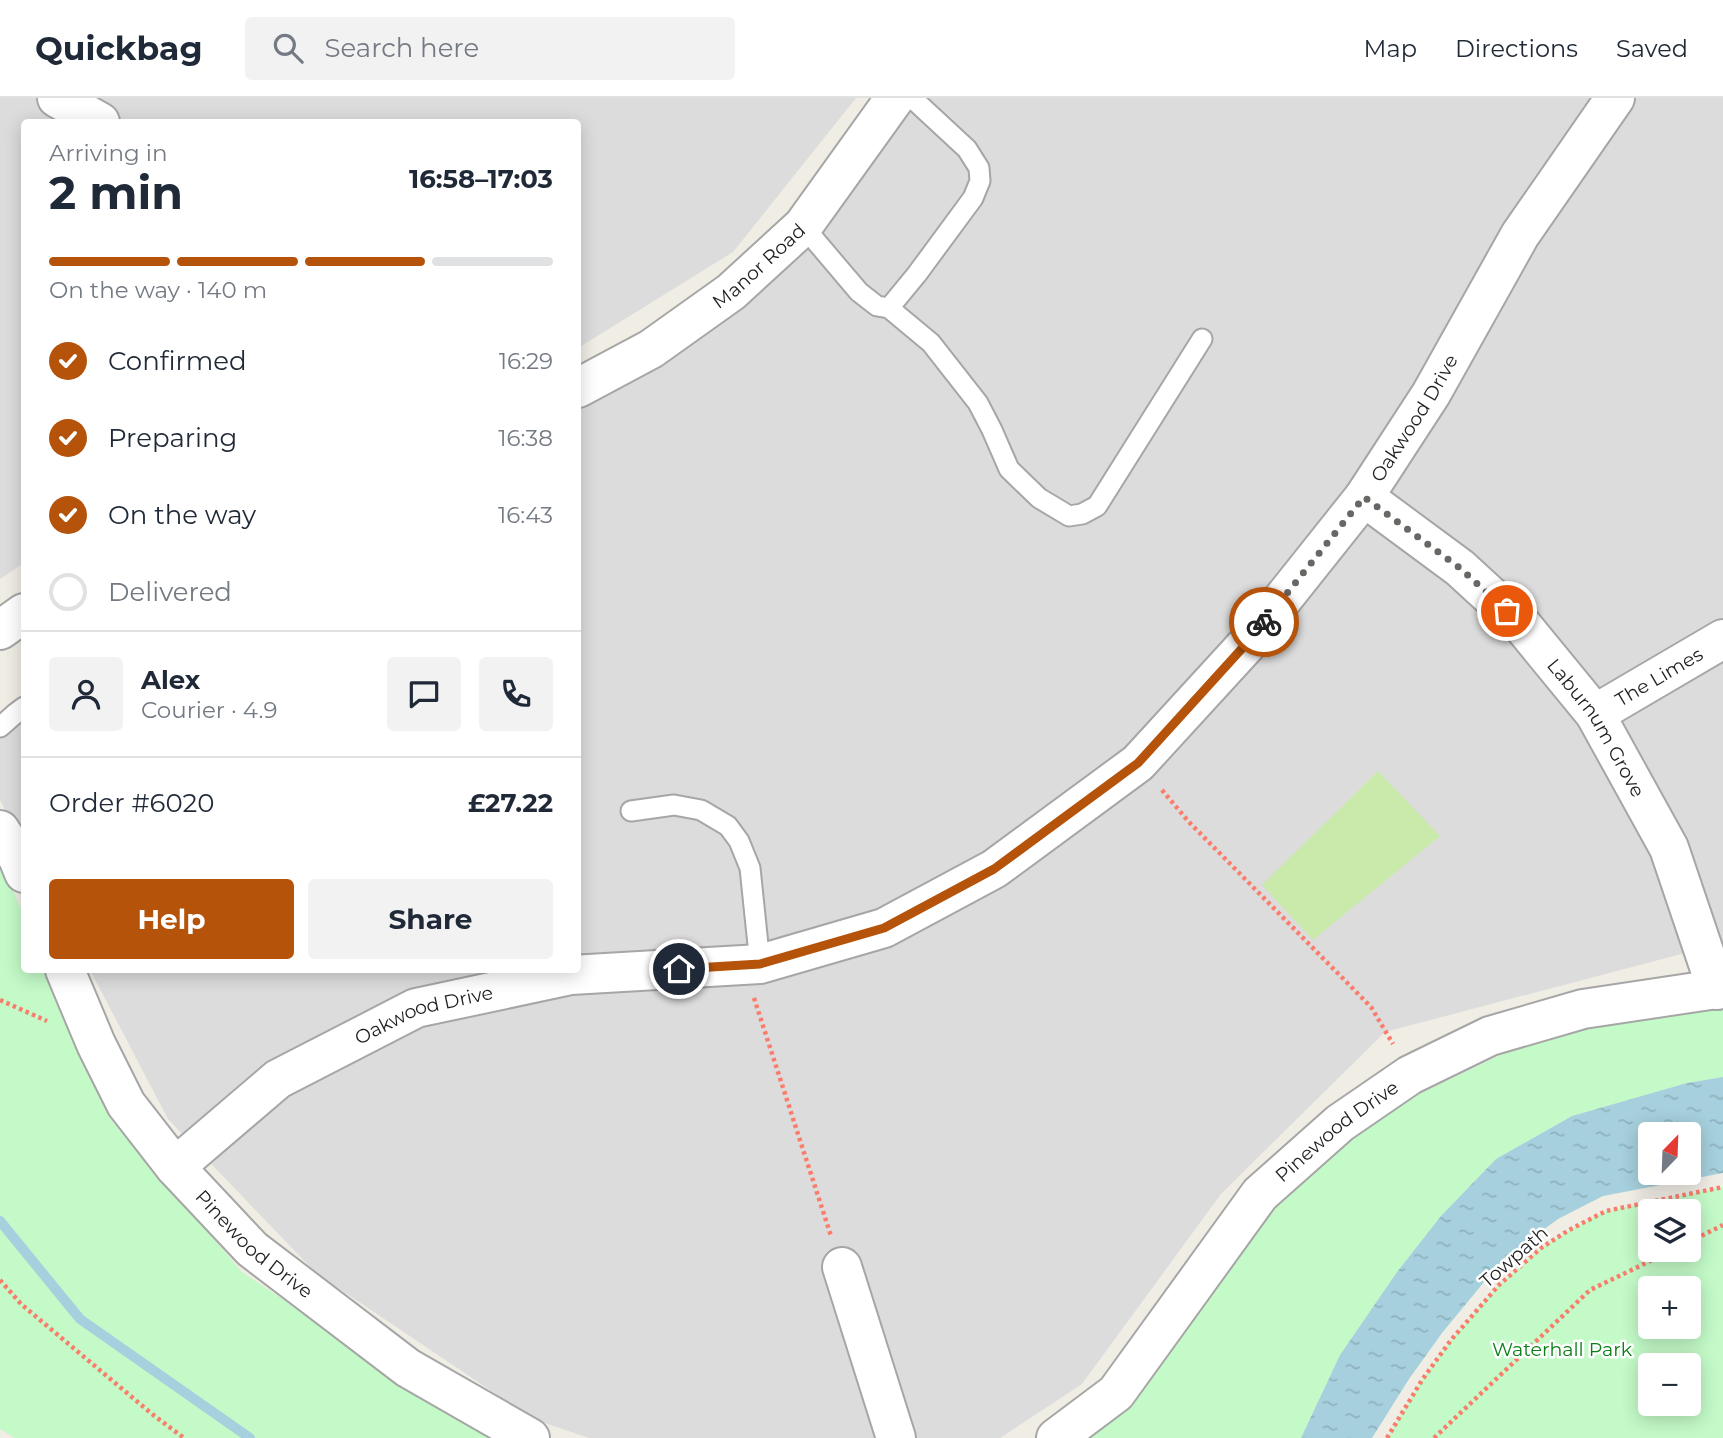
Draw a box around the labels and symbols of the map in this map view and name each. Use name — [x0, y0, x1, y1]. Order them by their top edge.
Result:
street label: Manor Road — [708, 218, 810, 313]
street label: Oakwood Drive — [1366, 350, 1462, 486]
pin — [1477, 581, 1537, 641]
courier — [1229, 587, 1299, 657]
street label: The Limes — [1611, 642, 1707, 711]
street label: Laburnum Grove — [1543, 654, 1650, 801]
pin — [649, 939, 709, 999]
street label: Oakwood Drive — [351, 980, 495, 1049]
street label: Pinewood Drive — [1270, 1075, 1402, 1187]
north arrow — [1638, 1122, 1701, 1185]
street label: Pinewood Drive — [191, 1185, 318, 1303]
street label: Towpath — [1475, 1221, 1553, 1293]
park label: Waterhall Park — [1492, 1338, 1633, 1361]

